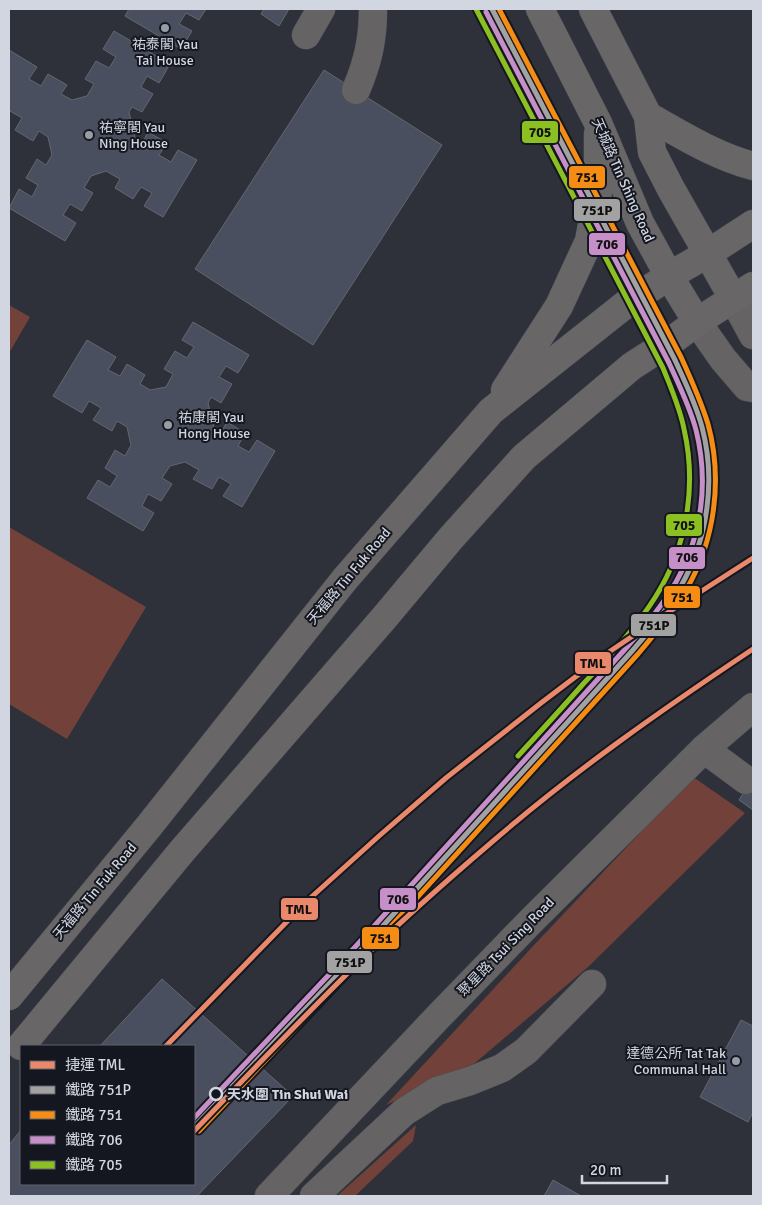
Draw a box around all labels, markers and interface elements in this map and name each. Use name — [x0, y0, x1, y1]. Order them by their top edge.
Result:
marker: 祐泰閣 Yau Tai House — [159, 22, 171, 34]
place label: 祐泰閣 Yau Tai House — [132, 36, 198, 69]
street label: 天城路 Tin Shing Road — [588, 115, 658, 245]
place label: 祐寧閣 Yau Ning House — [99, 119, 168, 152]
line badge: 705 — [521, 120, 559, 144]
text: 705 — [529, 124, 551, 141]
marker: 祐寧閣 Yau Ning House — [83, 129, 95, 141]
line badge: 751 — [568, 165, 606, 189]
text: 751 — [576, 169, 599, 186]
line badge: 751P — [573, 198, 621, 222]
text: 751P — [582, 202, 612, 219]
line badge: 706 — [588, 232, 626, 256]
text: 706 — [596, 236, 619, 253]
place label: 祐康閣 Yau Hong House — [178, 409, 250, 442]
marker: 祐康閣 Yau Hong House — [162, 419, 174, 431]
line badge: 705 — [665, 513, 703, 537]
text: 705 — [673, 517, 695, 534]
street label: 天福路 Tin Fuk Road — [304, 524, 394, 628]
line badge: 706 — [668, 546, 706, 570]
text: 706 — [676, 549, 699, 566]
line badge: 751 — [663, 585, 701, 609]
text: 751 — [671, 589, 694, 606]
line badge: 751P — [630, 613, 677, 637]
text: 751P — [639, 617, 669, 634]
line badge: TML — [574, 651, 612, 675]
text: TML — [580, 655, 607, 672]
street label: 天福路 Tin Fuk Road — [50, 839, 140, 943]
line badge: 706 — [379, 887, 417, 911]
text: 706 — [387, 891, 410, 908]
street label: 聚星路 Tsui Sing Road — [454, 894, 558, 1000]
line badge: TML — [280, 897, 319, 921]
text: TML — [286, 901, 313, 918]
line badge: 751 — [361, 926, 400, 950]
text: 751 — [370, 930, 393, 947]
line badge: 751P — [326, 950, 373, 974]
text: 751P — [335, 954, 365, 971]
legend — [20, 1045, 195, 1185]
place label: 達德公所 Tat Tak Communal Hall — [626, 1045, 726, 1078]
marker: 達德公所 Tat Tak Communal Hall — [730, 1055, 742, 1067]
text: 捷運 TML — [65, 1056, 126, 1074]
text: 鐵路 751P — [65, 1081, 131, 1099]
place label: 天水圍 Tin Shui Wai — [227, 1086, 348, 1103]
marker: 天水圍 Tin Shui Wai — [209, 1087, 223, 1101]
text: 鐵路 751 — [65, 1106, 123, 1124]
text: 鐵路 706 — [65, 1131, 123, 1149]
scale bar — [582, 1152, 667, 1184]
text: 鐵路 705 — [65, 1156, 123, 1174]
text: 20 m — [590, 1161, 621, 1179]

